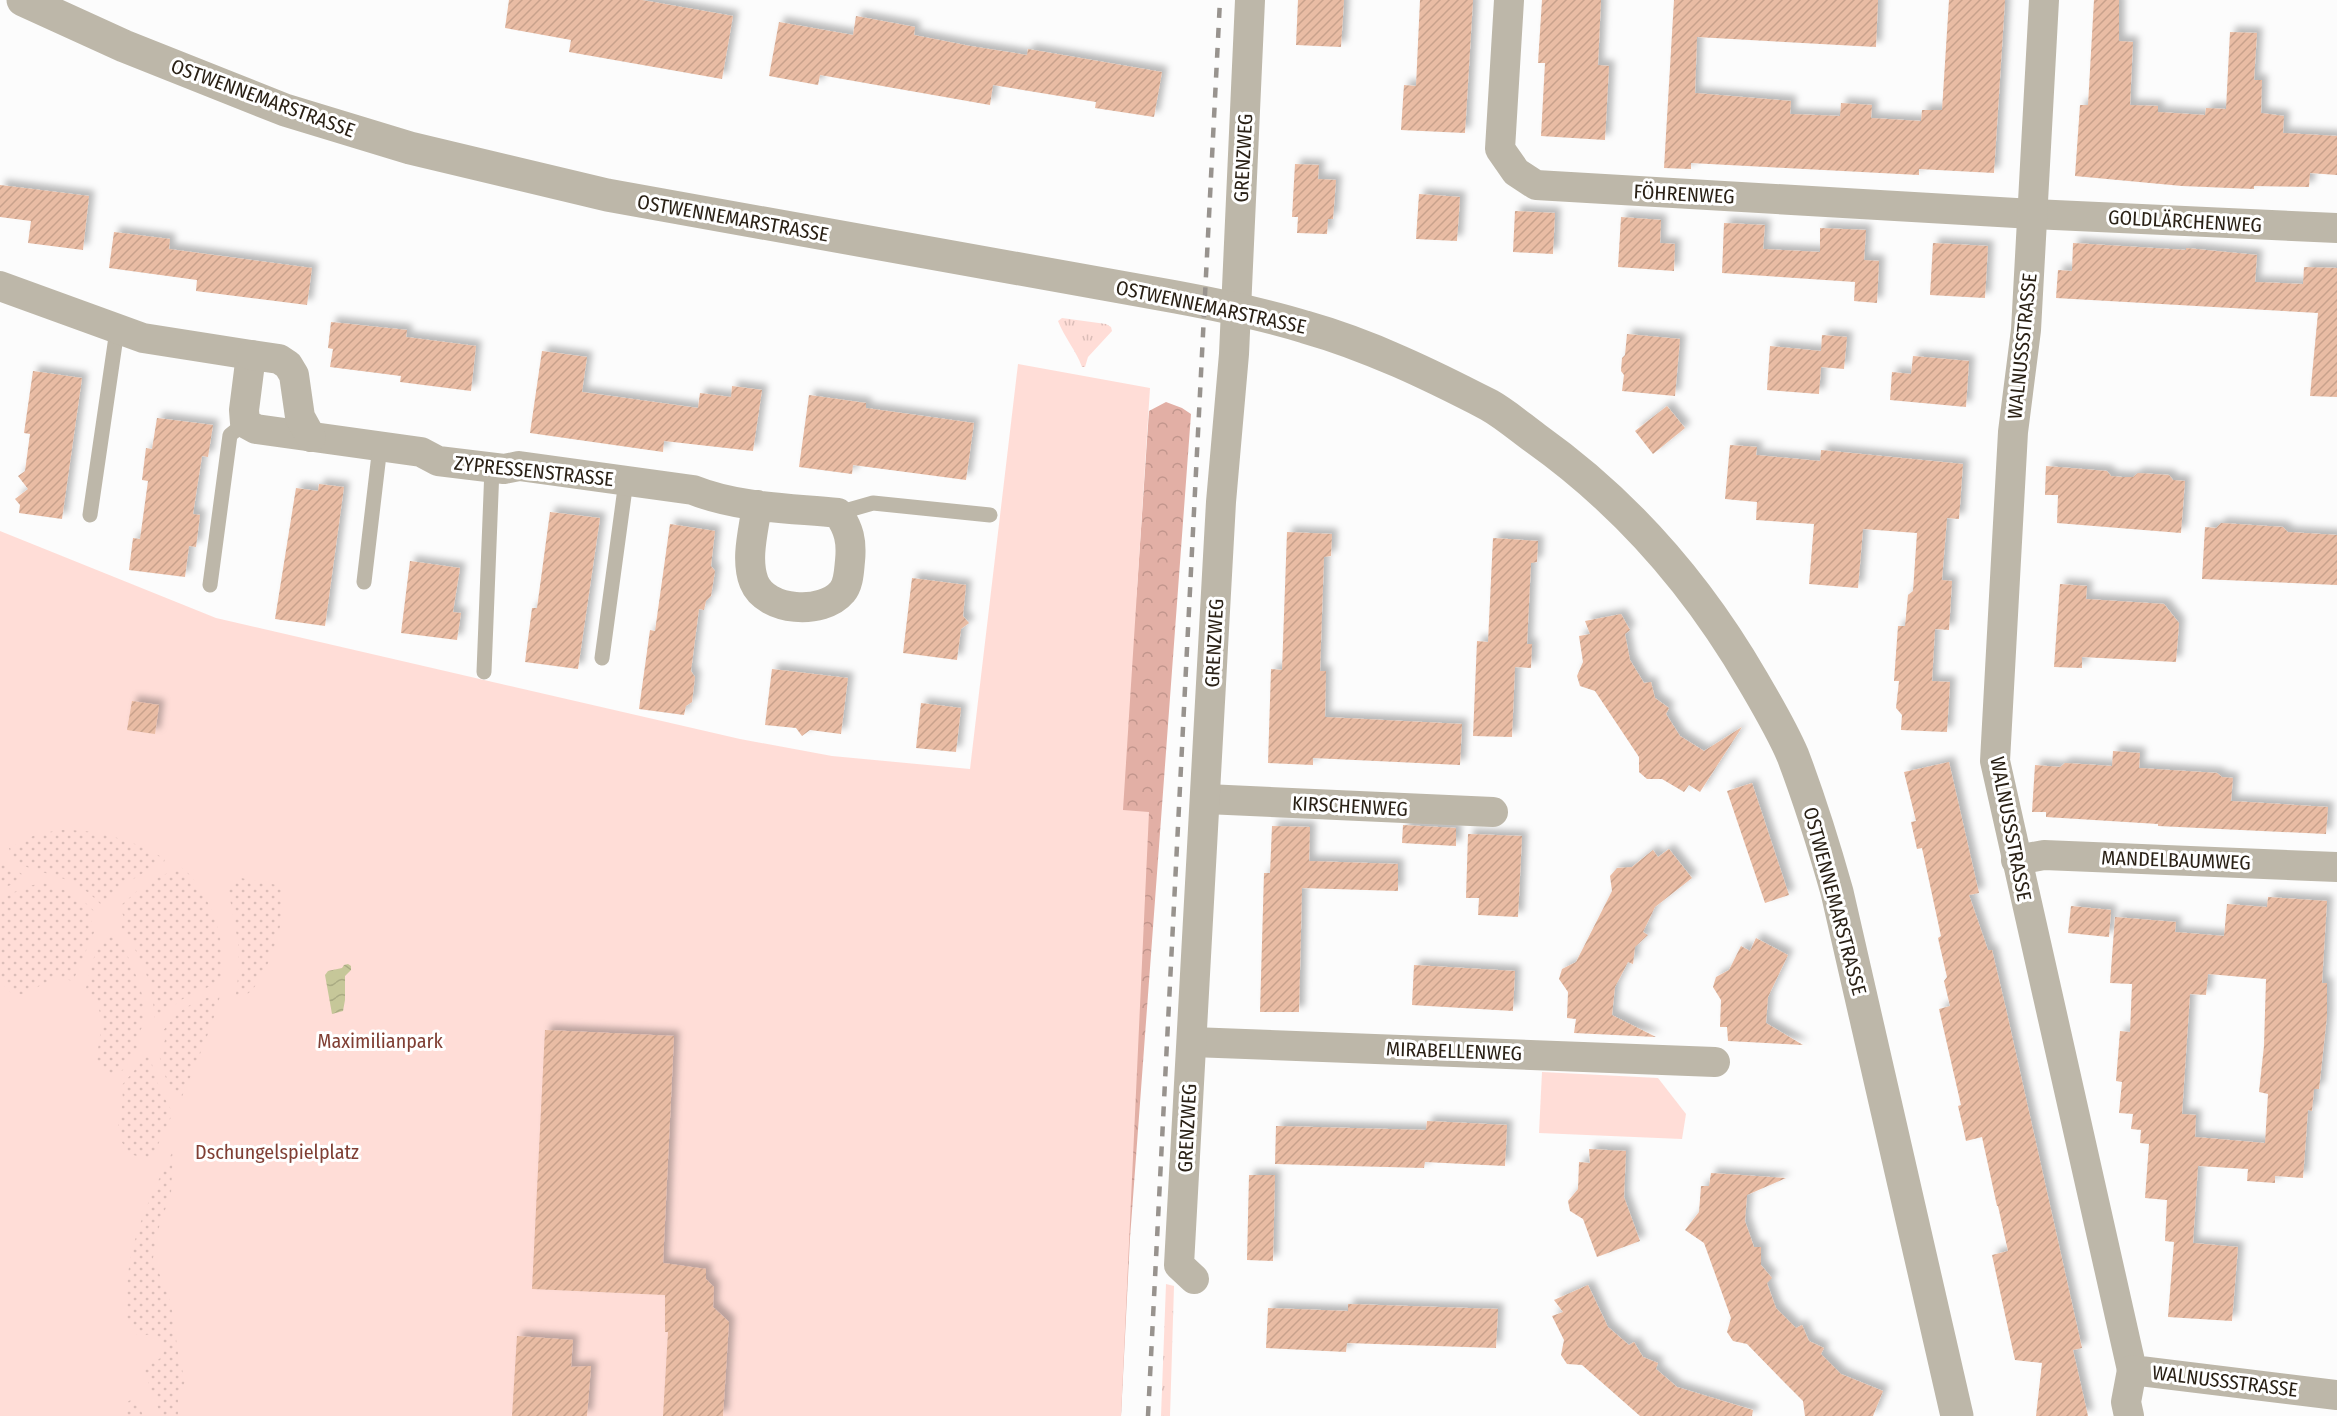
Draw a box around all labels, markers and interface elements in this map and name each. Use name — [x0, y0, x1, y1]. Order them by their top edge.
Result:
street label: OSTWENNEMARSTRASSE — [168, 54, 358, 142]
street label: GRENZWEG — [1229, 113, 1257, 203]
street label: FÖHRENWEG — [1633, 179, 1735, 209]
street label: OSTWENNEMARSTRASSE — [635, 189, 831, 247]
street label: GOLDLÄRCHENWEG — [2107, 205, 2263, 237]
street label: WALNUSSSTRASSE — [2002, 272, 2042, 420]
street label: OSTWENNEMARSTRASSE — [1114, 275, 1308, 339]
street label: ZYPRESSENSTRASSE — [453, 451, 615, 491]
street label: GRENZWEG — [1200, 598, 1228, 688]
street label: WALNUSSSTRASSE — [1985, 755, 2037, 903]
street label: KIRSCHENWEG — [1292, 791, 1408, 821]
street label: OSTWENNEMARSTRASSE — [1798, 804, 1872, 998]
street label: MANDELBAUMWEG — [2101, 845, 2251, 875]
park label: Maximilianpark — [317, 1029, 443, 1053]
street label: MIRABELLENWEG — [1386, 1037, 1522, 1065]
street label: GRENZWEG — [1173, 1083, 1201, 1173]
park label: Dschungelspielplatz — [195, 1140, 359, 1164]
street label: WALNUSSSTRASSE — [2151, 1360, 2299, 1402]

